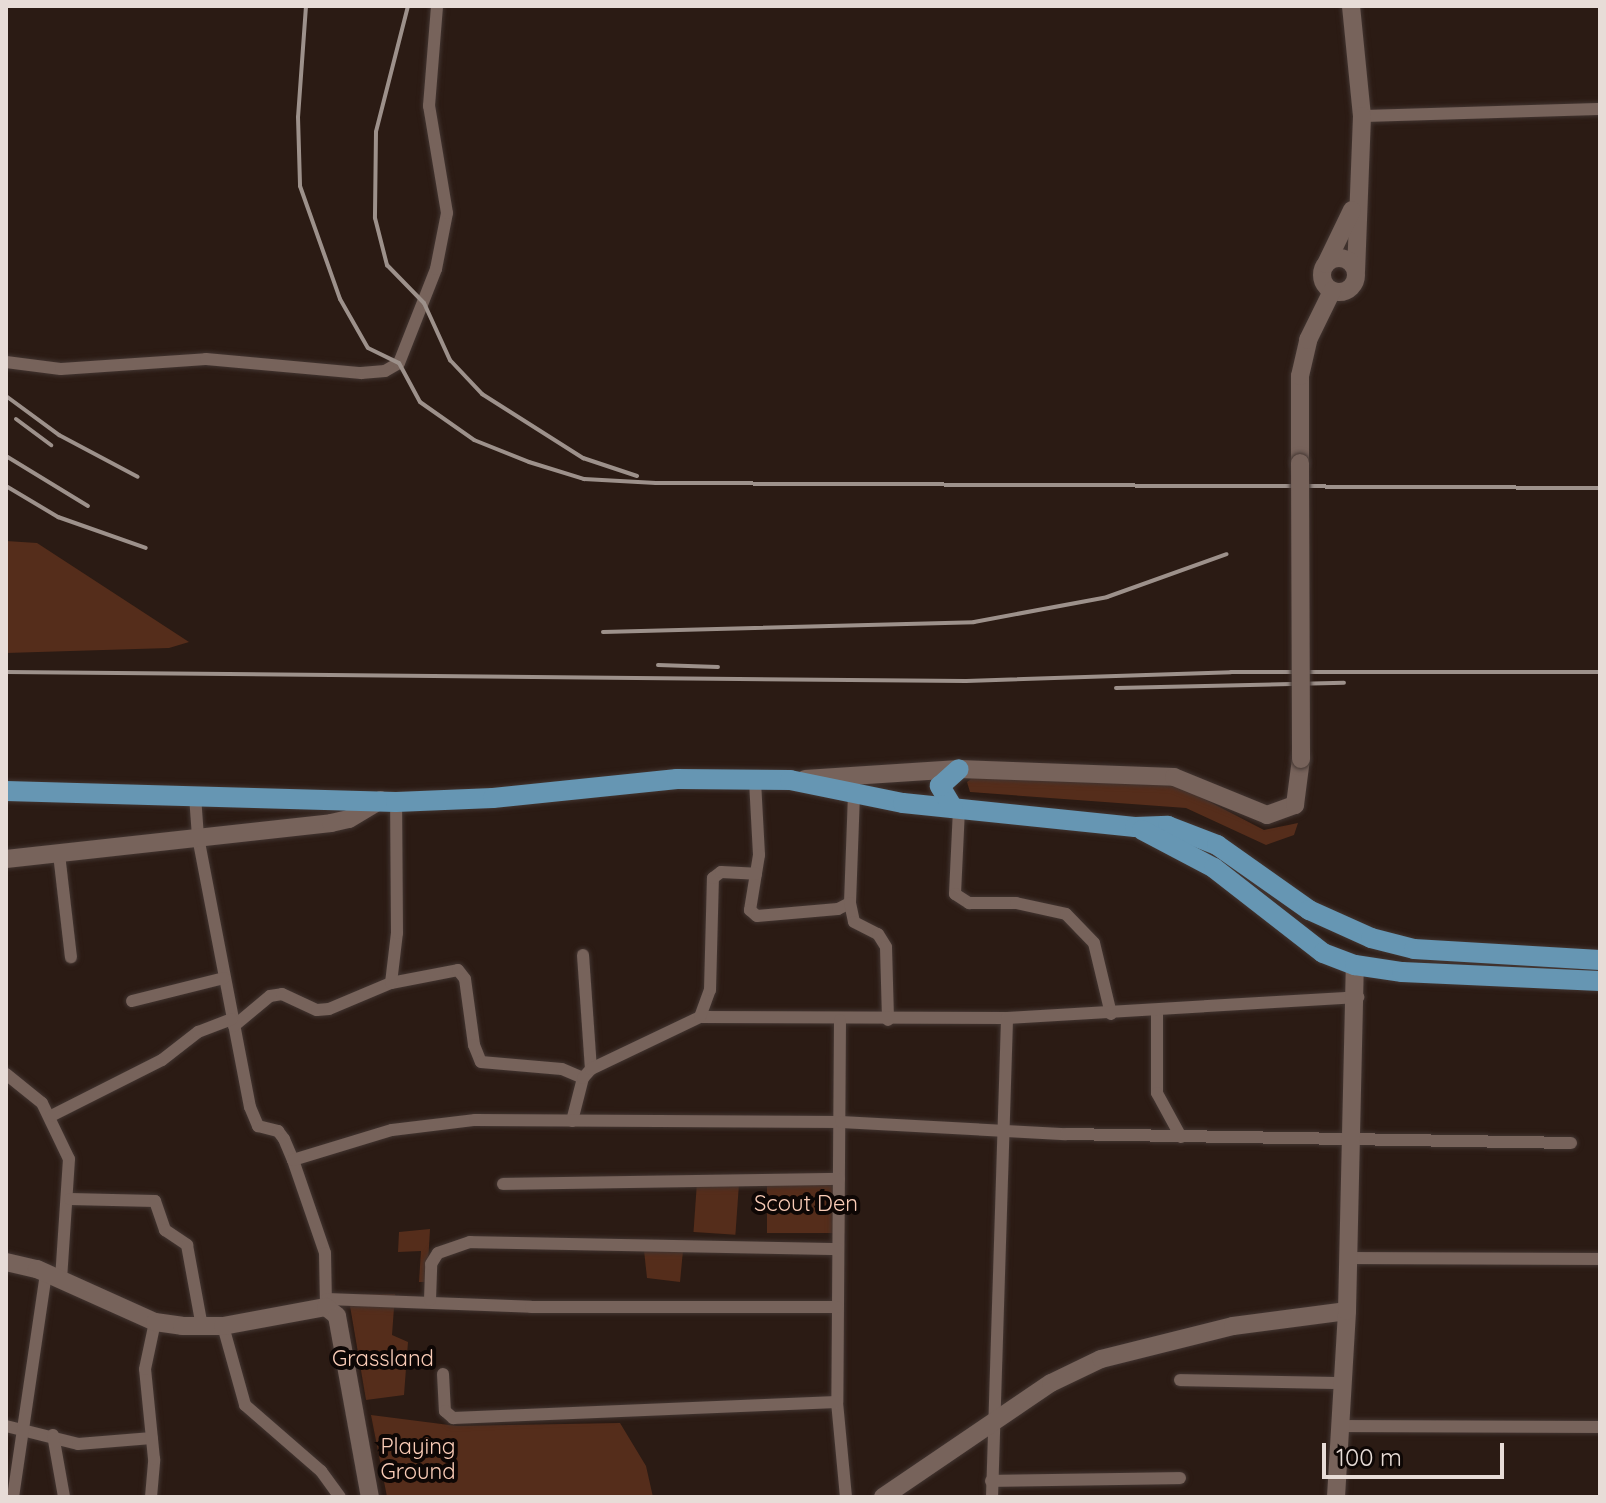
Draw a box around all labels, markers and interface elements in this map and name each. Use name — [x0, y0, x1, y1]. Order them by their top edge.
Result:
park label: Scout Den — [754, 1191, 858, 1217]
park label: Grassland — [332, 1346, 434, 1372]
scale bar — [1326, 1427, 1508, 1477]
park label: Playing Ground — [380, 1433, 456, 1484]
text: 100 m — [1336, 1442, 1402, 1472]

